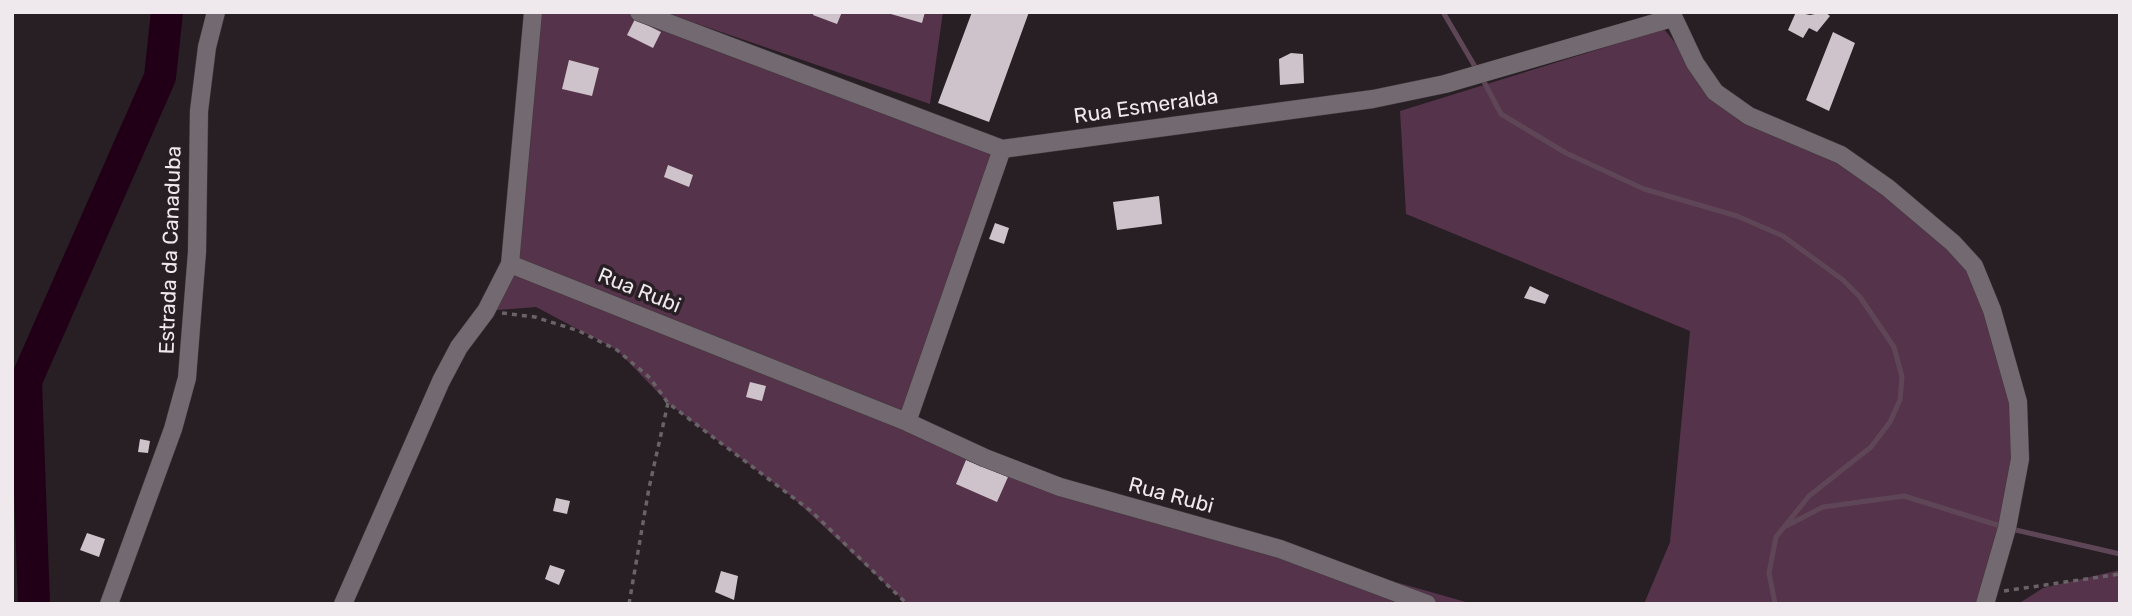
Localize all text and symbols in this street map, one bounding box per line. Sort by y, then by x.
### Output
street label: Rua Esmeralda [1072,84,1220,130]
street label: Estrada da Canaduba [155,145,187,355]
street label: Rua Rubi [594,263,684,319]
street label: Rua Rubi [1126,473,1216,519]

